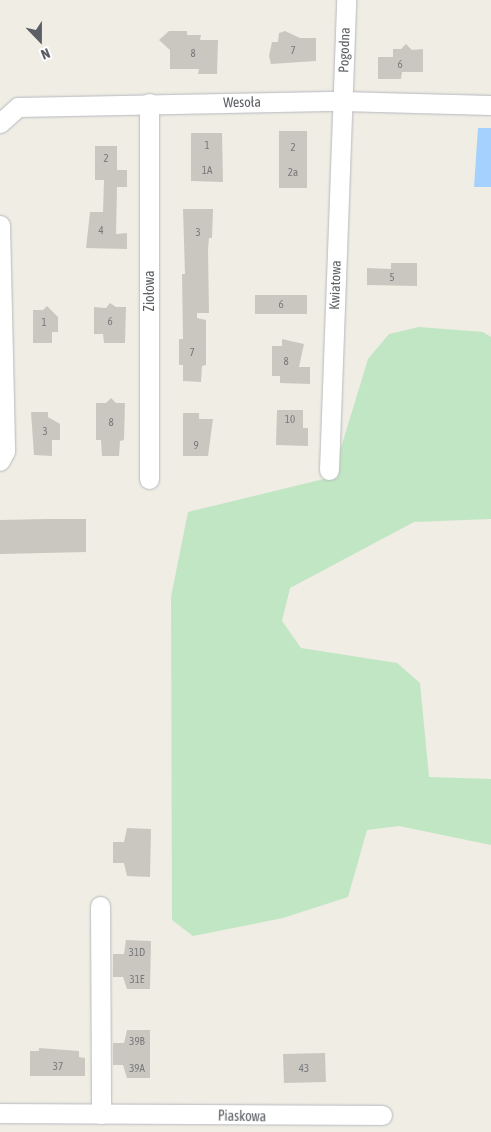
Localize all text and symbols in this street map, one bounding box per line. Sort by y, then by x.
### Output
north arrow [15,15,65,65]
street label: Pogodna [335,27,353,73]
house number: 7 [290,43,296,57]
text: N [39,45,52,63]
house number: 8 [190,46,196,60]
house number: 6 [397,57,403,71]
street label: Wesoła [223,93,261,111]
house number: 1 [204,138,210,152]
house number: 2 [290,140,296,154]
house number: 2 [103,151,109,165]
house number: 1A [202,163,212,177]
house number: 2a [288,165,298,179]
house number: 4 [98,223,104,237]
house number: 3 [195,225,201,239]
street label: Kwiatowa [326,260,344,310]
house number: 5 [389,270,395,284]
street label: Ziołowa [141,271,157,311]
house number: 6 [278,297,284,311]
house number: 6 [107,314,113,328]
house number: 1 [41,315,47,329]
house number: 7 [189,345,195,359]
house number: 8 [283,354,289,368]
house number: 10 [285,412,295,426]
house number: 8 [108,415,114,429]
house number: 3 [42,424,48,438]
house number: 9 [193,438,199,452]
house number: 31D [129,945,145,959]
house number: 31E [129,972,145,986]
house number: 39B [129,1034,145,1048]
house number: 37 [53,1059,63,1073]
house number: 39A [129,1061,145,1075]
house number: 43 [299,1061,309,1075]
street label: Piaskowa [218,1107,266,1125]

